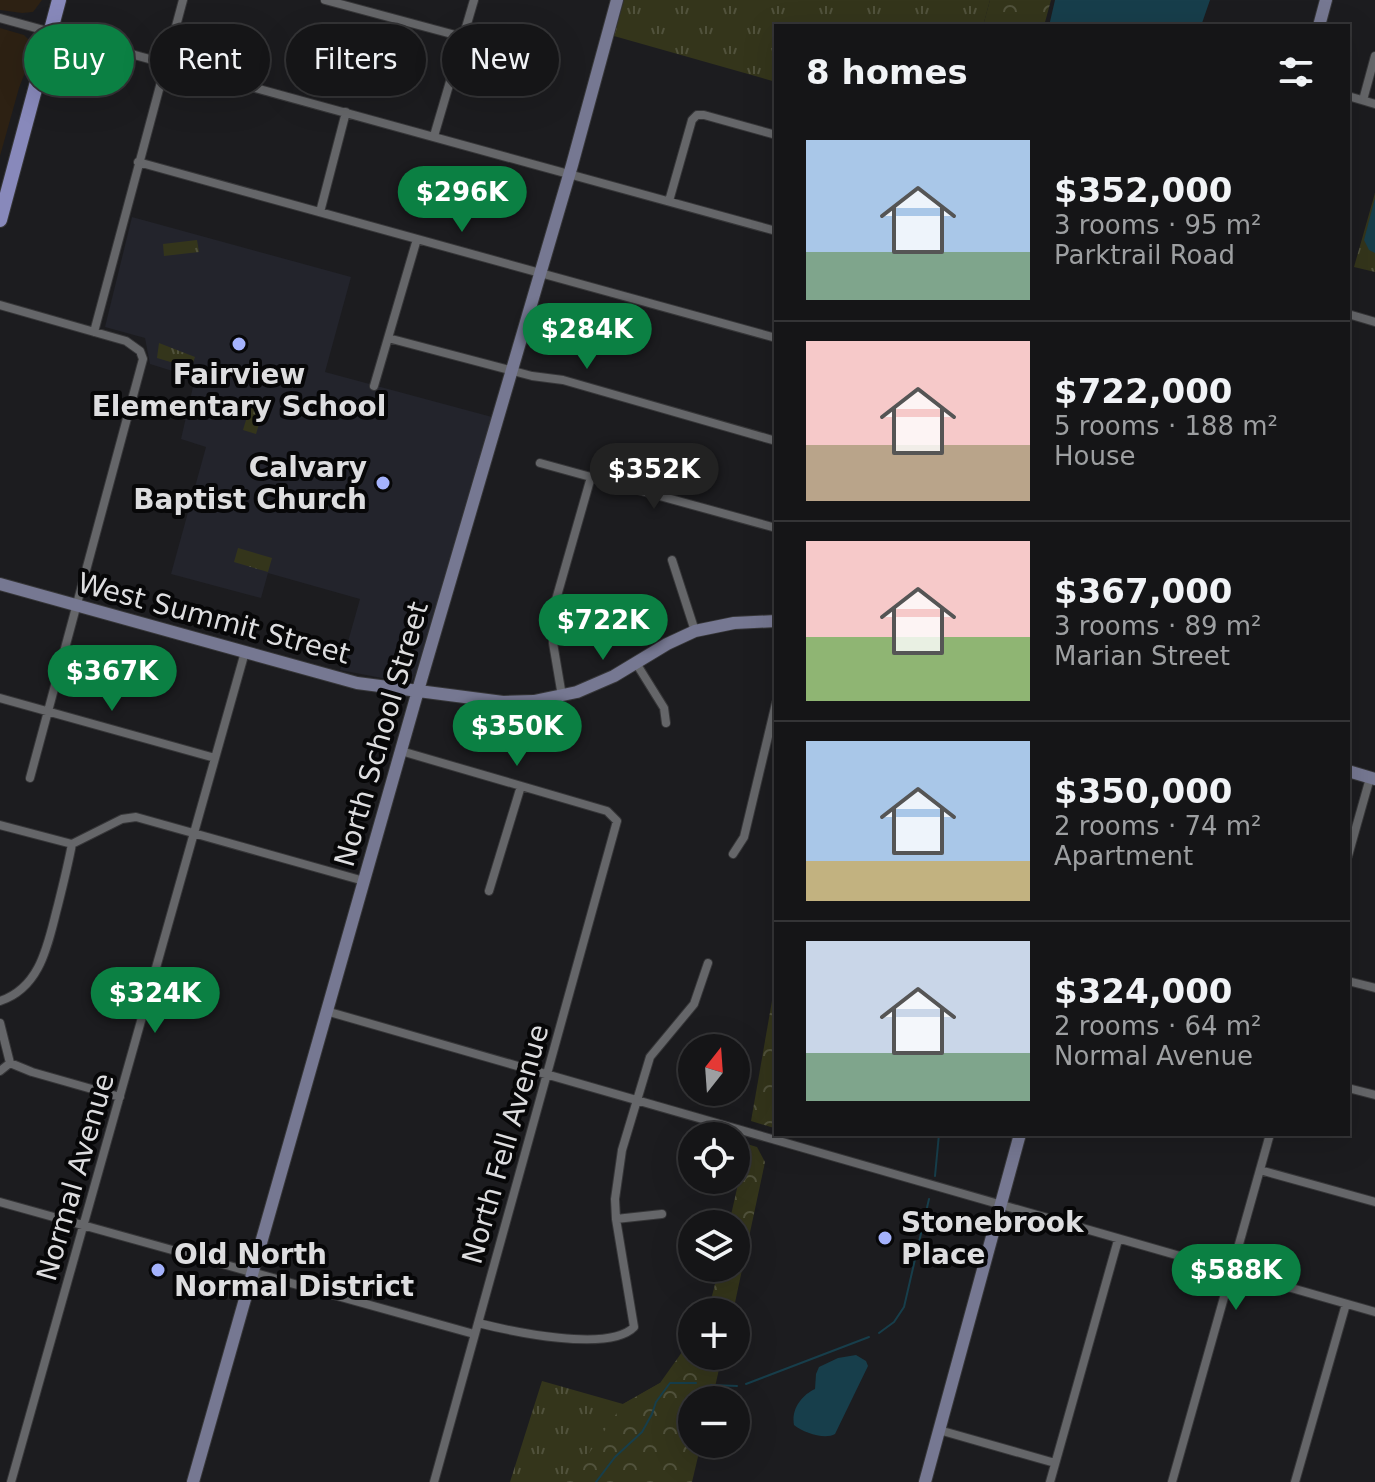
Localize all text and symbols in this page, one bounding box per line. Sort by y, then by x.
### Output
chip: Buy [24,24,134,96]
chip: Rent [150,24,270,96]
chip: Filters [286,24,426,96]
chip: New [442,24,559,96]
icon: filters [1274,50,1318,94]
text: 8 homes [806,52,968,92]
pin: $296K [406,166,518,234]
text: $352,000 [1054,170,1233,210]
icon: home [870,172,966,268]
text: $296K [416,177,508,207]
text: 3 rooms · 95 m² [1054,210,1262,240]
text: Parktrail Road [1054,240,1235,270]
pin: $284K [531,303,643,371]
text: $284K [541,314,633,344]
marker: Fairview Elementary School [230,335,248,353]
place label: Fairview Elementary School [92,358,386,423]
text: $722,000 [1054,371,1233,411]
icon: home [870,373,966,469]
text: 5 rooms · 188 m² [1054,411,1278,441]
text: House [1054,441,1135,471]
pin: $352K [598,443,710,511]
place label: Calvary Baptist Church [133,451,367,516]
text: $352K [608,454,700,484]
marker: Calvary Baptist Church [374,474,392,492]
street label: West Summit Street [74,566,354,671]
text: $367,000 [1054,571,1233,611]
icon: home [870,573,966,669]
pin: $722K [547,594,659,662]
street label: North School Street [328,598,435,870]
text: $722K [557,605,649,635]
text: 3 rooms · 89 m² [1054,611,1262,641]
text: Marian Street [1054,641,1230,671]
pin: $367K [56,645,168,713]
text: $367K [66,656,158,686]
pin: $350K [461,700,573,768]
text: $350K [471,711,563,741]
text: $350,000 [1054,771,1233,811]
icon: home [870,773,966,869]
text: 2 rooms · 74 m² [1054,811,1262,841]
text: Apartment [1054,841,1193,871]
pin: $324K [99,967,211,1035]
text: $324,000 [1054,971,1233,1011]
icon: home [870,973,966,1069]
text: $324K [109,978,201,1008]
text: 2 rooms · 64 m² [1054,1011,1262,1041]
street label: North Fell Avenue [456,1021,555,1268]
north arrow [678,1034,750,1106]
map controls [678,1034,750,1458]
text: Normal Avenue [1054,1041,1253,1071]
street label: Normal Avenue [30,1070,121,1285]
button: locate [678,1122,750,1194]
place label: Stonebrook Place [901,1206,1085,1271]
button: layers [678,1210,750,1282]
marker: Stonebrook Place [876,1229,894,1247]
place label: Old North Normal District [174,1238,414,1303]
pin: $588K [1180,1244,1292,1312]
text: $588K [1190,1255,1282,1285]
marker: Old North Normal District [149,1261,167,1279]
button: + [678,1298,750,1370]
button: − [678,1386,750,1458]

